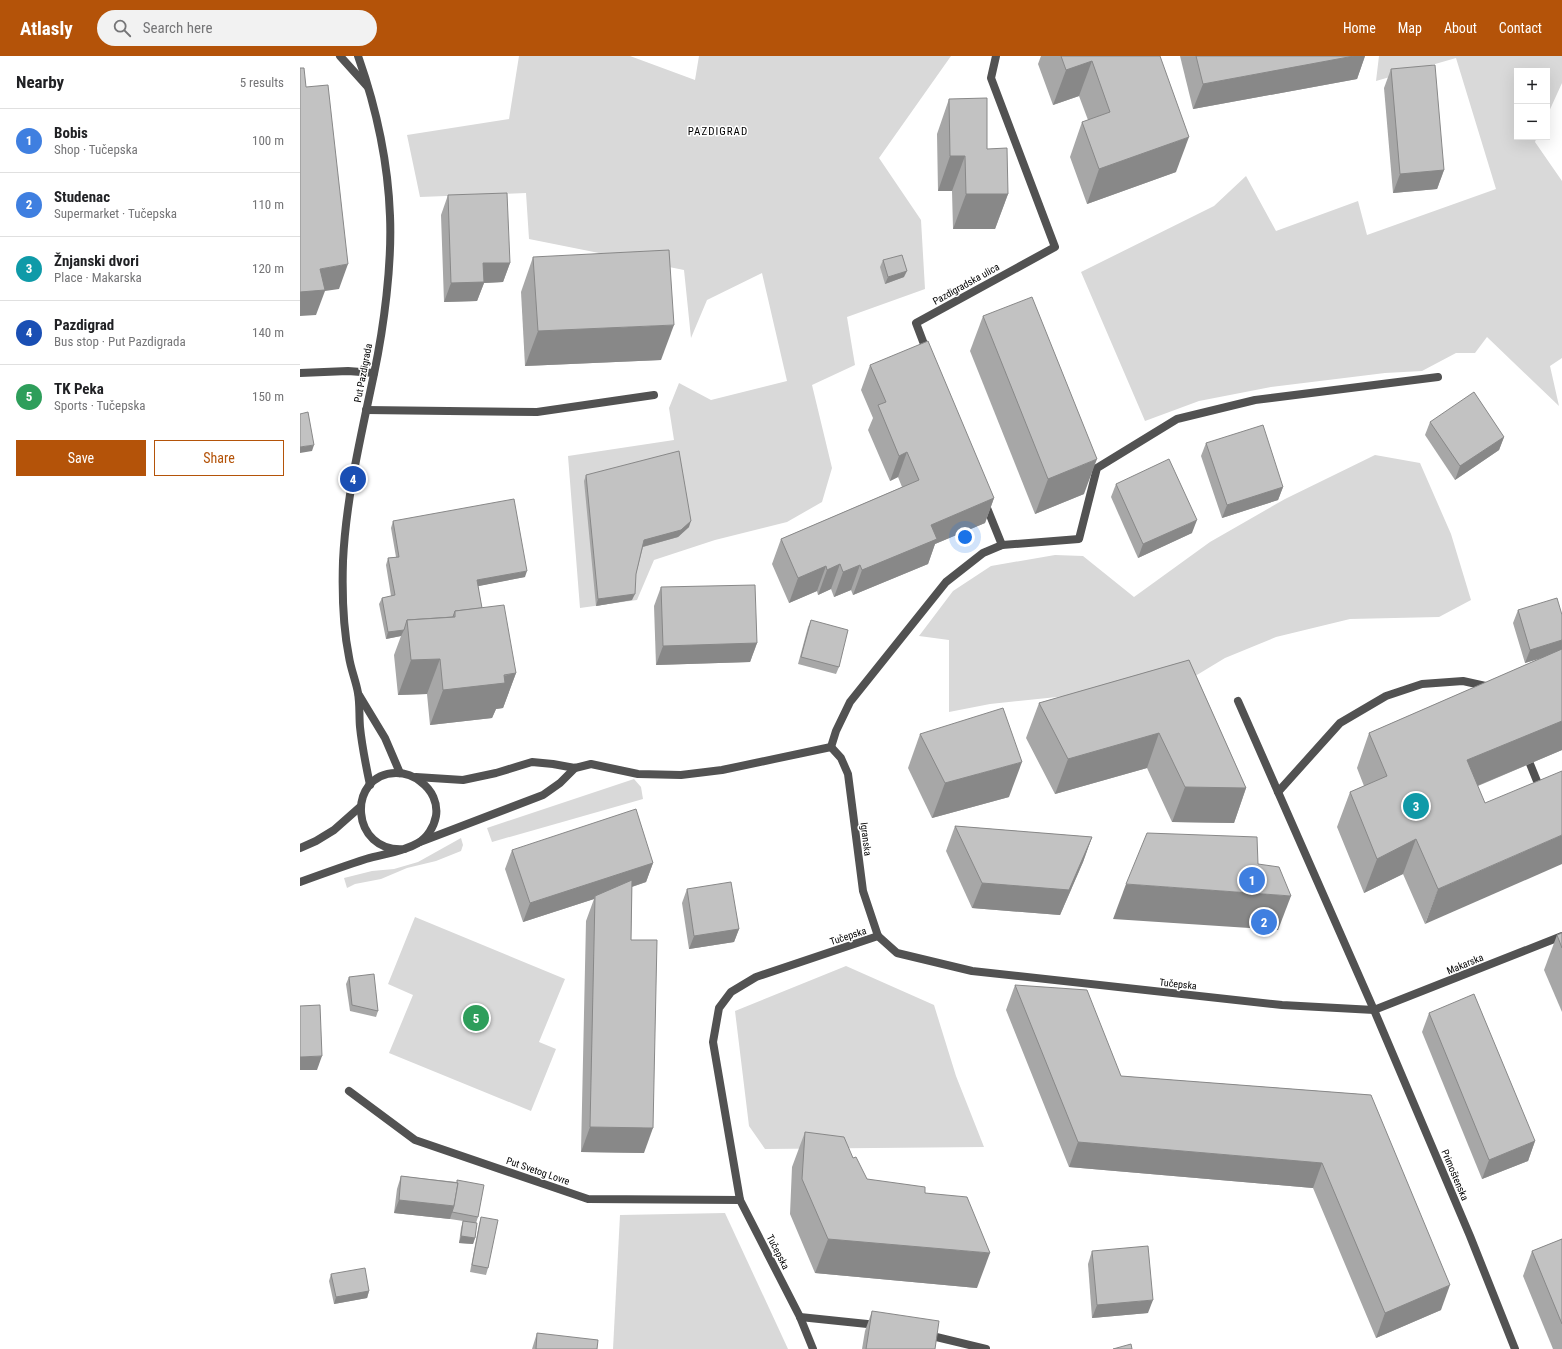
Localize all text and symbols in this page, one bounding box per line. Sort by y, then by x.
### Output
search box [97,10,377,46]
text: Atlasly [20,17,73,40]
icon: search [111,17,133,39]
text: Search here [143,19,212,37]
text: Home [1343,20,1376,36]
text: Map [1398,20,1422,36]
text: About [1444,20,1477,36]
text: Contact [1499,20,1542,36]
map controls [1514,68,1550,140]
button: + [1514,68,1550,104]
text: Nearby [16,72,64,92]
text: 5 results [240,75,284,90]
button: − [1514,104,1550,140]
text: Bobis [54,124,88,142]
district label: PAZDIGRAD [688,125,748,138]
text: 1 [26,133,32,148]
text: 100 m [252,133,284,148]
text: Shop · Tučepska [54,142,138,157]
text: Studenac [54,188,110,206]
text: 2 [26,197,32,212]
text: 110 m [252,197,284,212]
text: Supermarket · Tučepska [54,206,177,221]
text: Žnjanski dvori [54,252,139,270]
text: 3 [26,261,32,276]
text: 120 m [252,261,284,276]
street label: Pazdigradska ulica [931,261,1001,307]
text: Place · Makarska [54,270,142,285]
text: Pazdigrad [54,316,114,334]
text: 4 [26,325,32,340]
text: 140 m [252,325,284,340]
text: Bus stop · Put Pazdigrada [54,334,186,349]
street label: Put Pazdigrada [352,342,374,403]
text: TK Peka [54,380,104,398]
text: 5 [26,389,32,404]
text: 150 m [252,389,284,404]
text: Sports · Tučepska [54,398,146,413]
button: Save [16,440,146,476]
button: Share [154,440,284,476]
pin: 4 [340,464,366,494]
your location [955,527,975,547]
pin: 3 [1403,791,1429,821]
street label: Igranska [858,822,874,857]
pin: 1 [1239,865,1265,895]
pin: 2 [1251,907,1277,937]
street label: Tučepska [828,925,868,947]
street label: Makarska [1445,952,1485,976]
street label: Tučepska [1159,977,1198,991]
pin: 5 [463,1003,489,1033]
street label: Primoštenska [1439,1148,1471,1202]
street label: Put Svetog Lovre [505,1155,571,1187]
street label: Tučepska [765,1233,792,1271]

